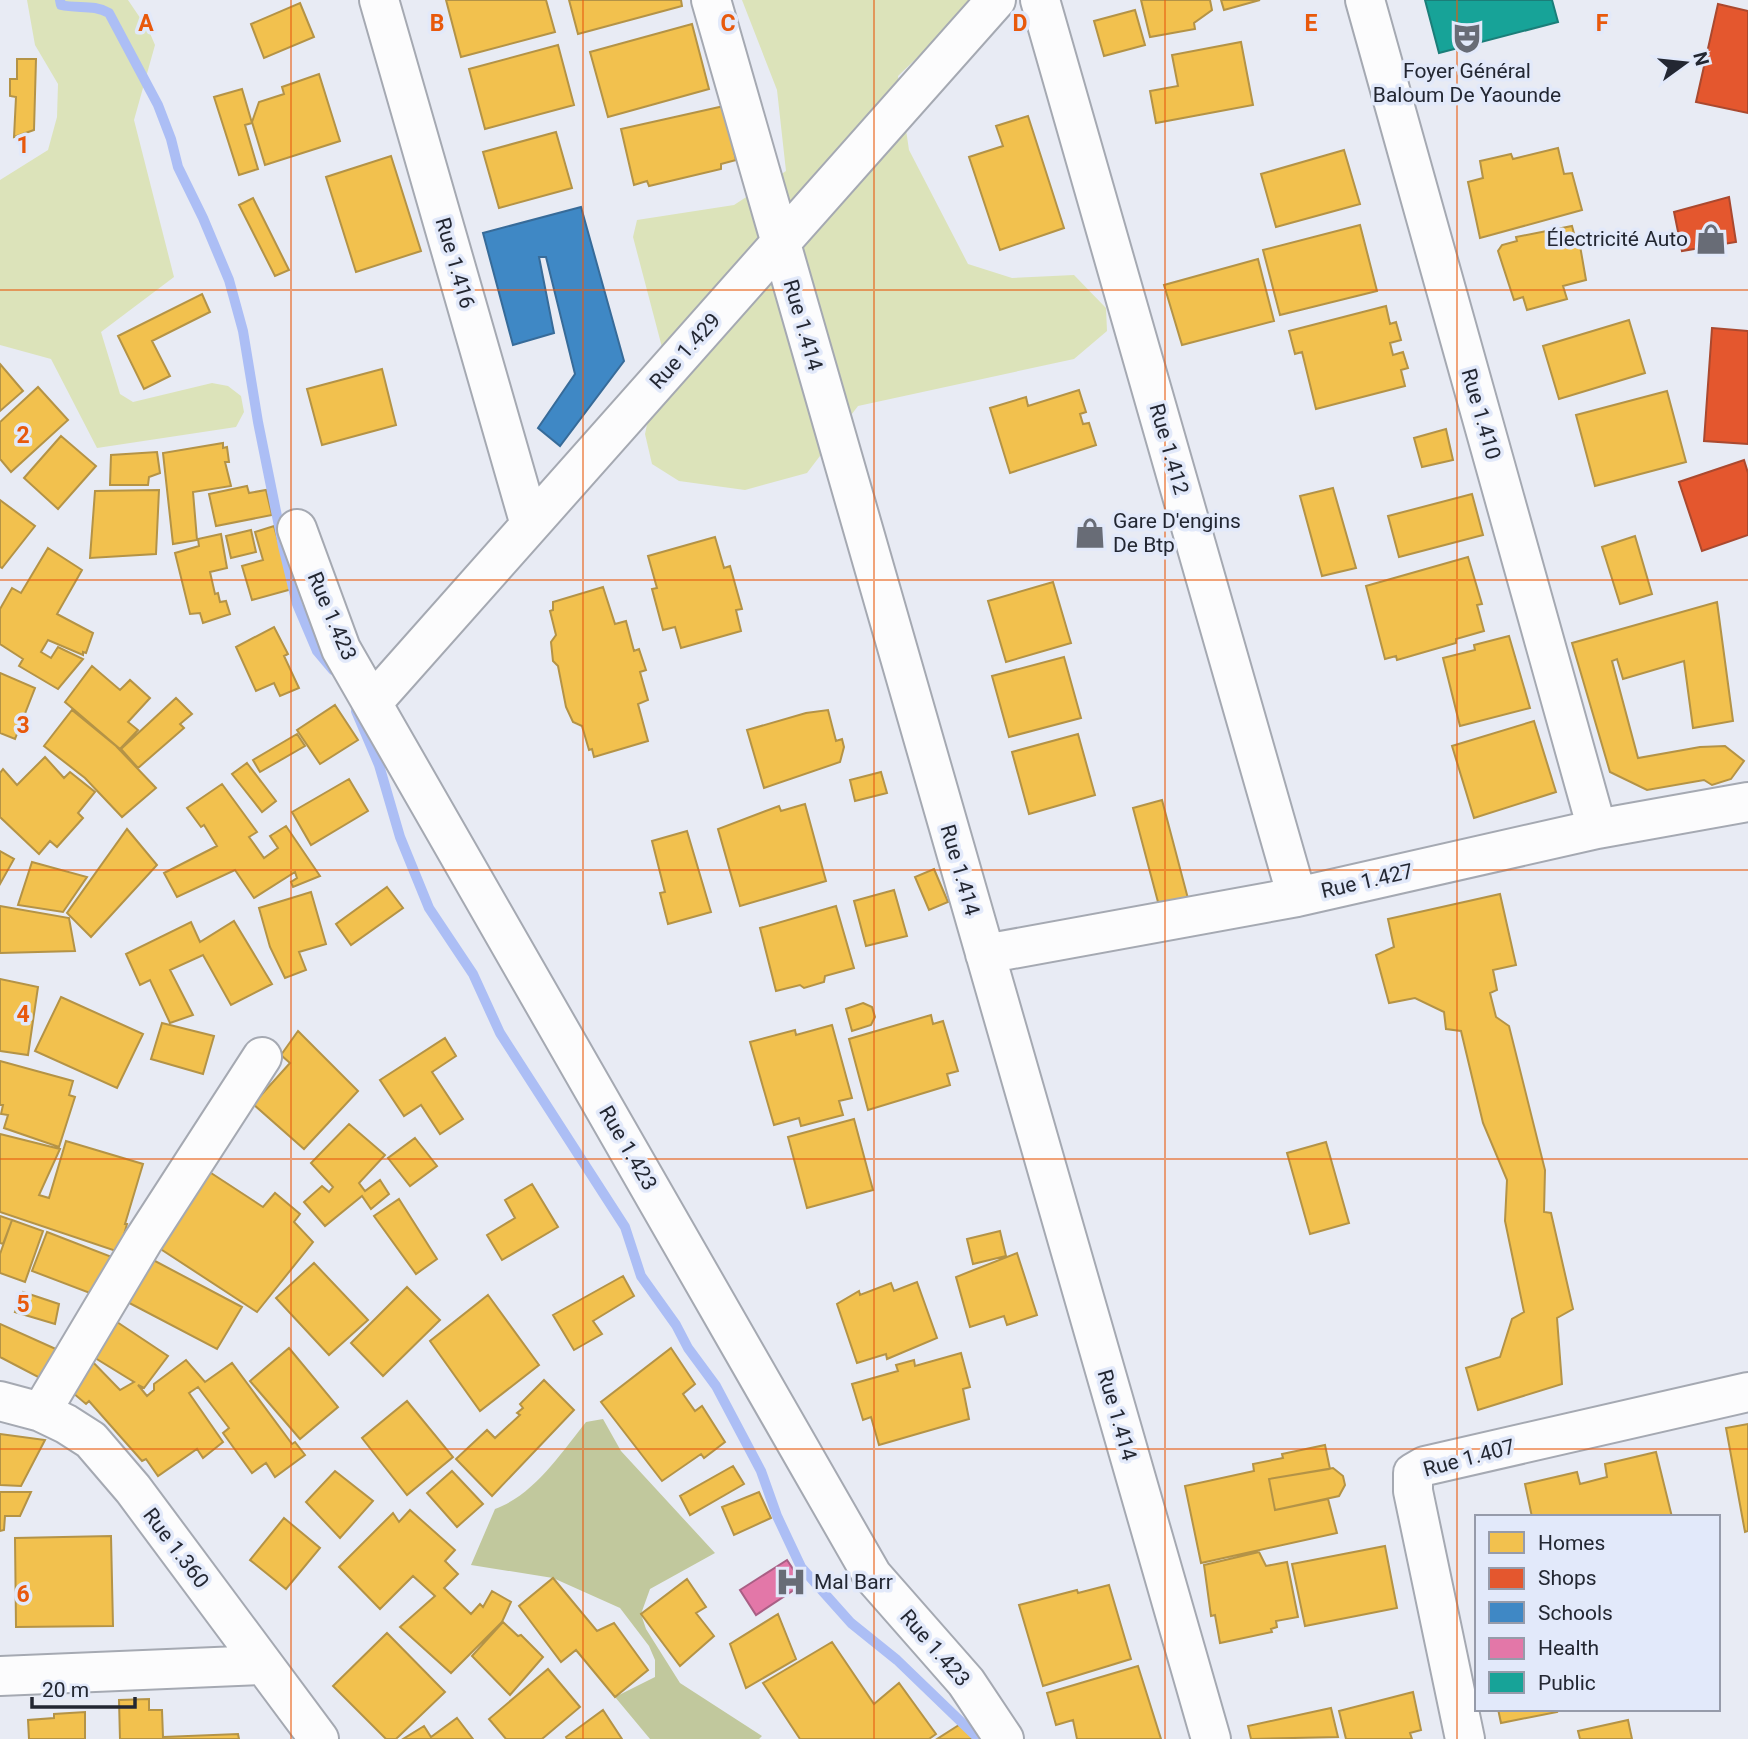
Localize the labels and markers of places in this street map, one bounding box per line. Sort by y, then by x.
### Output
theatre icon: Foyer Général Baloum De Yaounde [1450,21,1484,55]
place label: Foyer Général Baloum De Yaounde [1373,59,1561,107]
shop icon: Électricité Auto [1694,222,1728,256]
place label: Électricité Auto [1547,227,1688,251]
place label: Gare D'engins De Btp [1113,509,1241,557]
shop icon: Gare D'engins De Btp [1073,516,1107,550]
hospital icon: Mal Barr [774,1565,808,1599]
place label: Mal Barr [814,1570,893,1594]

